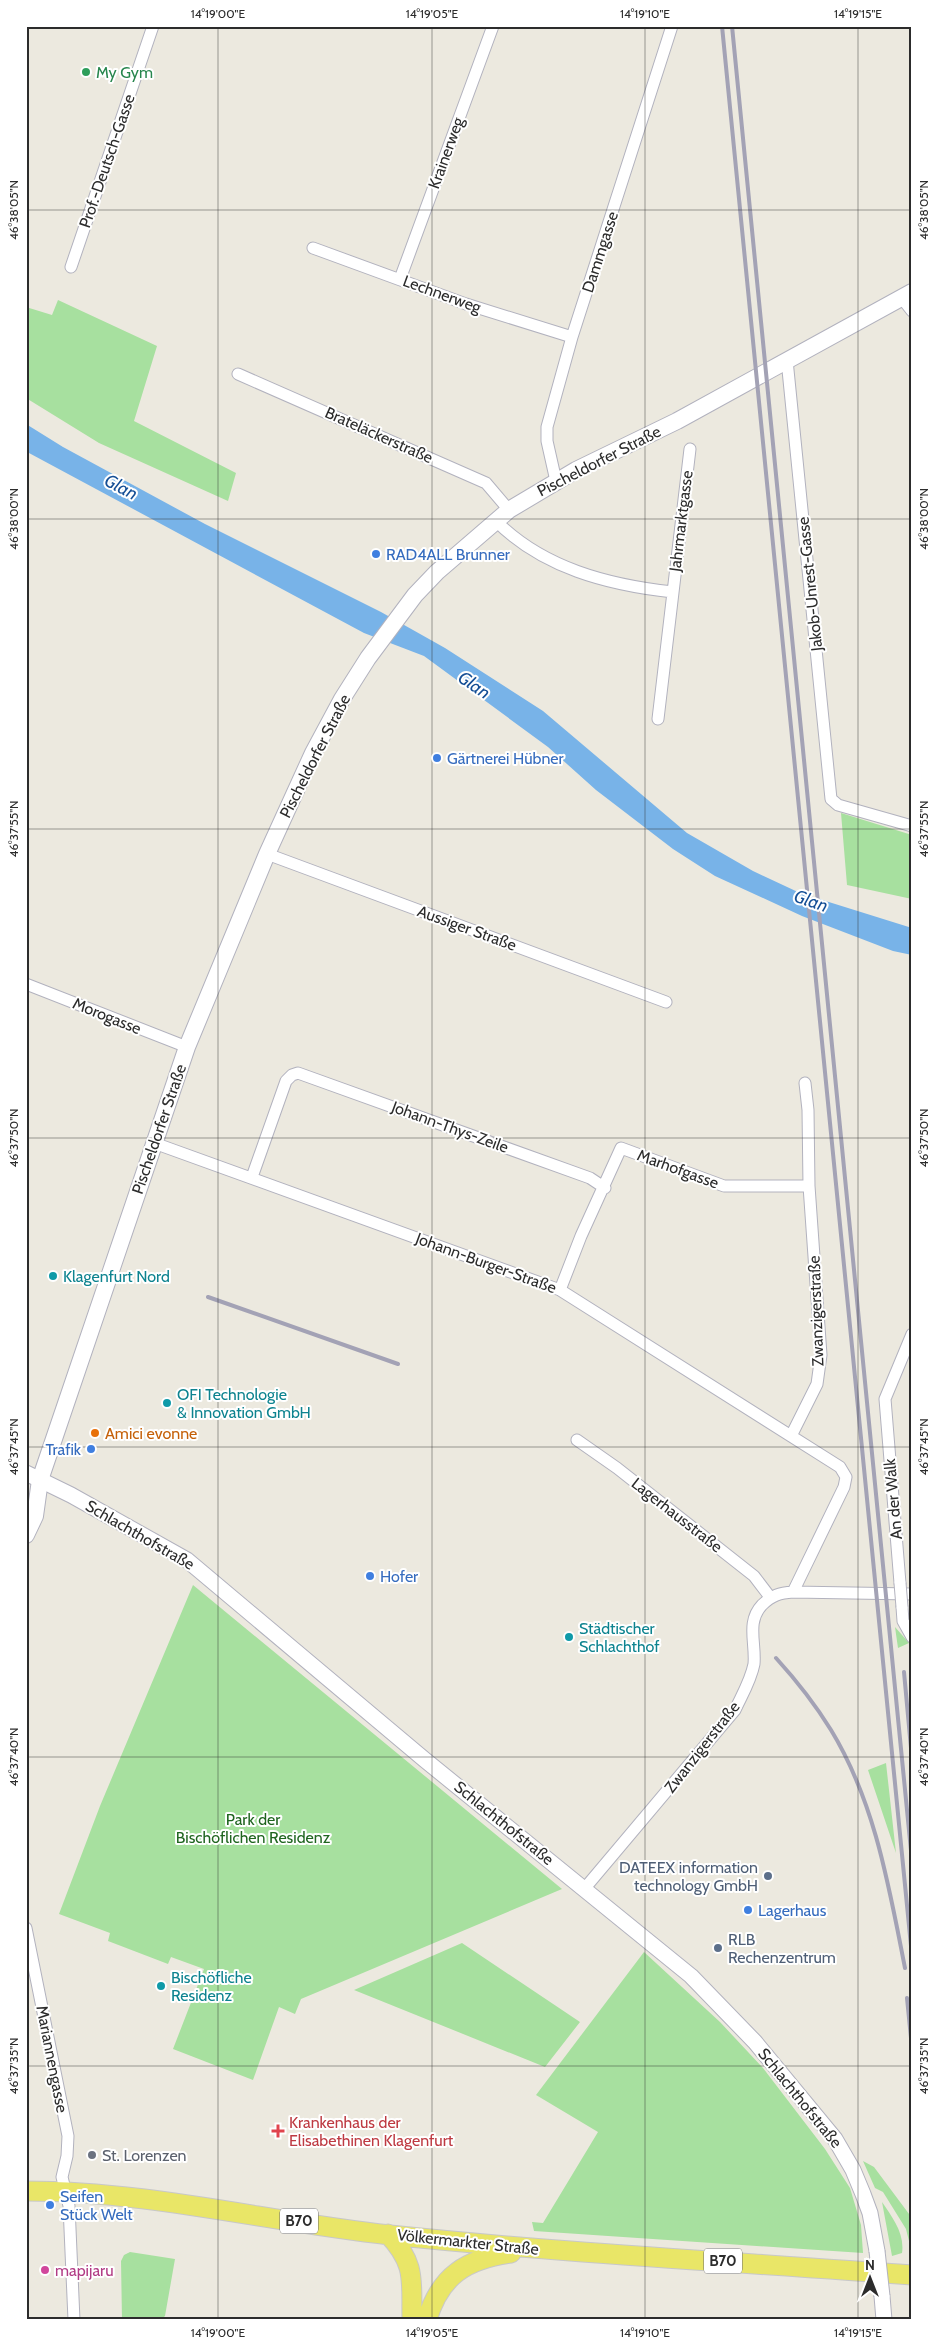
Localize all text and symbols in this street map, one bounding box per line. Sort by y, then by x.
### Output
text: 14°19'00"E [191,6,245,21]
text: 14°19'05"E [406,6,459,21]
text: 14°19'10"E [620,6,670,21]
text: 14°19'15"E [834,6,882,21]
place label: My Gym [96,63,153,82]
marker: My Gym [80,66,92,78]
street label: Prof.-Deutsch-Gasse [75,92,139,230]
street label: Krainerweg [424,114,468,191]
text: 46°38'05"N [6,180,21,240]
text: 46°38'05"N [916,180,931,240]
street label: Dammgasse [578,209,622,295]
street label: Lechnerweg [400,271,485,317]
street label: Brateläckerstraße [322,403,436,467]
street label: Pischeldorfer Straße [534,422,664,500]
water label: Glan [101,469,141,505]
street label: Jahrmarktgasse [665,469,697,574]
text: 46°38'00"N [6,488,21,550]
text: 46°38'00"N [916,488,931,550]
street label: Jakob-Unrest-Gasse [794,516,827,653]
place label: RAD4ALL Brunner [386,545,511,564]
marker: RAD4ALL Brunner [370,548,382,560]
water label: Glan [454,666,494,704]
street label: Pischeldorfer Straße [276,691,354,821]
place label: Gärtnerei Hübner [447,749,565,768]
marker: Gärtnerei Hübner [431,752,443,764]
text: 46°37'55"N [6,800,21,858]
text: 46°37'55"N [916,800,931,858]
water label: Glan [791,885,831,917]
street label: Aussiger Straße [415,901,519,955]
street label: Morogasse [70,994,144,1038]
street label: Pischeldorfer Straße [128,1062,190,1196]
street label: Johann-Thys-Zeile [388,1097,511,1157]
text: 46°37'50"N [6,1109,21,1167]
text: 46°37'50"N [916,1109,931,1167]
street label: Marhofgasse [635,1145,721,1193]
street label: Johann-Burger-Straße [412,1228,559,1297]
street label: Zwanzigerstraße [805,1255,827,1367]
place label: Klagenfurt Nord [63,1267,170,1286]
marker: Klagenfurt Nord [47,1270,59,1282]
place label: OFI Technologie & Innovation GmbH [177,1385,311,1422]
marker: OFI Technologie & Innovation GmbH [161,1397,173,1409]
text: 46°37'45"N [6,1418,21,1476]
text: 46°37'45"N [916,1418,931,1476]
place label: Amici evonne [105,1424,197,1443]
marker: Amici evonne [89,1427,101,1439]
place label: Trafik [45,1440,82,1459]
marker: Trafik [85,1443,97,1455]
street label: An der Walk [880,1457,906,1540]
street label: Lagerhausstraße [628,1474,726,1556]
street label: Schlachthofstraße [82,1496,198,1574]
place label: Hofer [380,1567,419,1586]
marker: Hofer [364,1570,376,1582]
place label: Städtischer Schlachthof [579,1619,660,1656]
marker: Städtischer Schlachthof [563,1631,575,1643]
street label: Zwanzigerstraße [660,1697,744,1797]
text: 46°37'40"N [6,1727,21,1787]
text: 46°37'40"N [916,1727,931,1787]
street label: Schlachthofstraße [450,1777,558,1869]
park label: Park der Bischöflichen Residenz [176,1810,331,1847]
place label: DATEEX information technology GmbH [619,1858,758,1895]
marker: DATEEX information technology GmbH [762,1870,774,1882]
place label: Lagerhaus [758,1901,827,1920]
marker: Lagerhaus [742,1904,754,1916]
place label: RLB Rechenzentrum [728,1930,836,1967]
marker: RLB Rechenzentrum [712,1942,724,1954]
place label: Bischöfliche Residenz [171,1968,252,2005]
marker: Bischöfliche Residenz [155,1980,167,1992]
street label: Mariannengasse [32,2004,72,2114]
text: 46°37'35"N [6,2037,21,2095]
text: 46°37'35"N [916,2037,931,2095]
street label: Schlachthofstraße [754,2044,846,2152]
place label: Krankenhaus der Elisabethinen Klagenfurt [289,2113,454,2150]
marker: Krankenhaus der Elisabethinen Klagenfurt [271,2124,285,2138]
place label: St. Lorenzen [102,2146,187,2165]
marker: St. Lorenzen [86,2149,98,2161]
place label: Seifen Stück Welt [60,2187,133,2224]
marker: Seifen Stück Welt [44,2199,56,2211]
road number: B70 [280,2208,318,2234]
street label: Völkermarkter Straße [396,2225,540,2259]
road number: B70 [704,2248,742,2274]
north arrow [846,2254,896,2304]
text: N [865,2256,875,2274]
place label: mapijaru [55,2261,114,2280]
marker: mapijaru [39,2264,51,2276]
text: 14°19'00"E [191,2325,245,2340]
text: 14°19'05"E [406,2325,459,2340]
text: 14°19'10"E [620,2325,670,2340]
text: 14°19'15"E [834,2325,882,2340]

